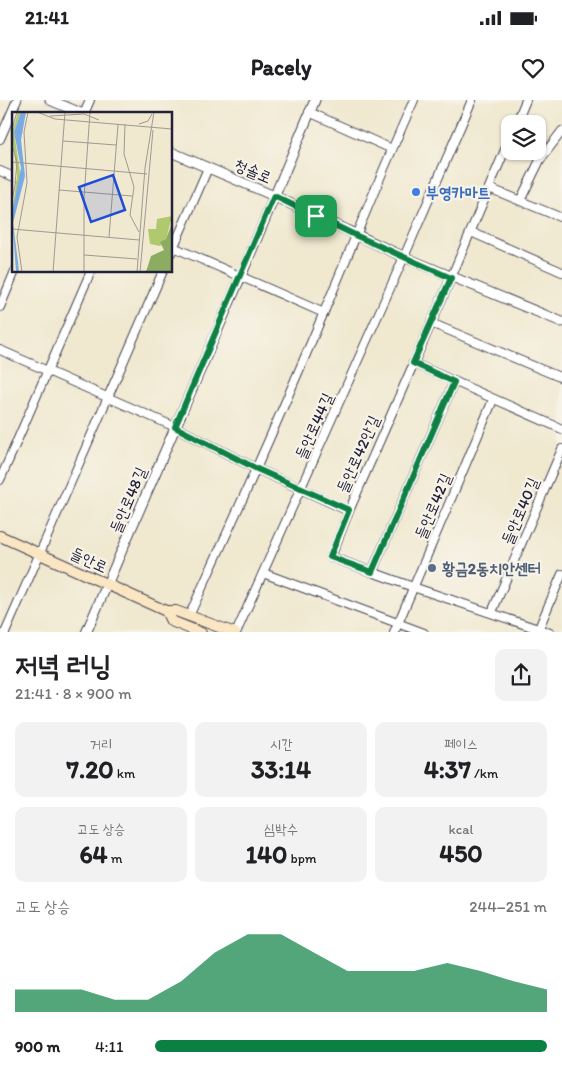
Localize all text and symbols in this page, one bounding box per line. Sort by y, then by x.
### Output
text: 21:41 [25,6,69,29]
icon: back [15,54,43,82]
text: Pacely [251,54,311,81]
icon: heart [519,54,547,82]
inset map [12,112,172,272]
map controls [501,115,546,160]
button: layers [501,115,546,160]
street label: 청솔로 [232,155,274,187]
place label: 부영카마트 [426,183,491,202]
marker: 부영카마트 [410,186,422,198]
pin [295,195,337,237]
icon: arrive [302,202,330,230]
street label: 들안로44길 [291,390,337,462]
street label: 들안로42안길 [333,412,383,496]
street label: 들안로48길 [106,464,150,536]
street label: 들안로42길 [411,470,455,542]
street label: 들안로40길 [497,475,543,547]
street label: 들안로 [67,543,111,577]
place label: 황금2동치안센터 [442,559,541,578]
marker: 황금2동치안센터 [426,562,438,574]
text: 저녁 러닝 [15,648,111,682]
button: share [495,649,547,701]
text: 21:41 · 8 × 900 m [15,684,132,703]
text: 거리 [90,736,112,753]
text: 시간 [270,736,292,753]
text: 페이스 [444,736,478,753]
text: 7.20 [67,754,114,784]
text: 33:14 [251,754,311,784]
text: 4:37 [424,754,471,784]
text: km [114,765,135,782]
text: /km [471,765,498,782]
text: 고도 상승 [77,821,125,838]
text: 심박수 [264,821,298,838]
text: kcal [449,821,473,838]
text: 450 [439,838,483,868]
text: 64 [79,839,108,869]
text: 140 [245,839,287,869]
text: m [108,850,123,867]
text: bpm [287,850,317,867]
text: 고도 상승 [15,897,70,916]
text: 244–251 m [469,897,547,916]
text: 900 m [15,1037,60,1056]
text: 4:11 [95,1037,123,1056]

